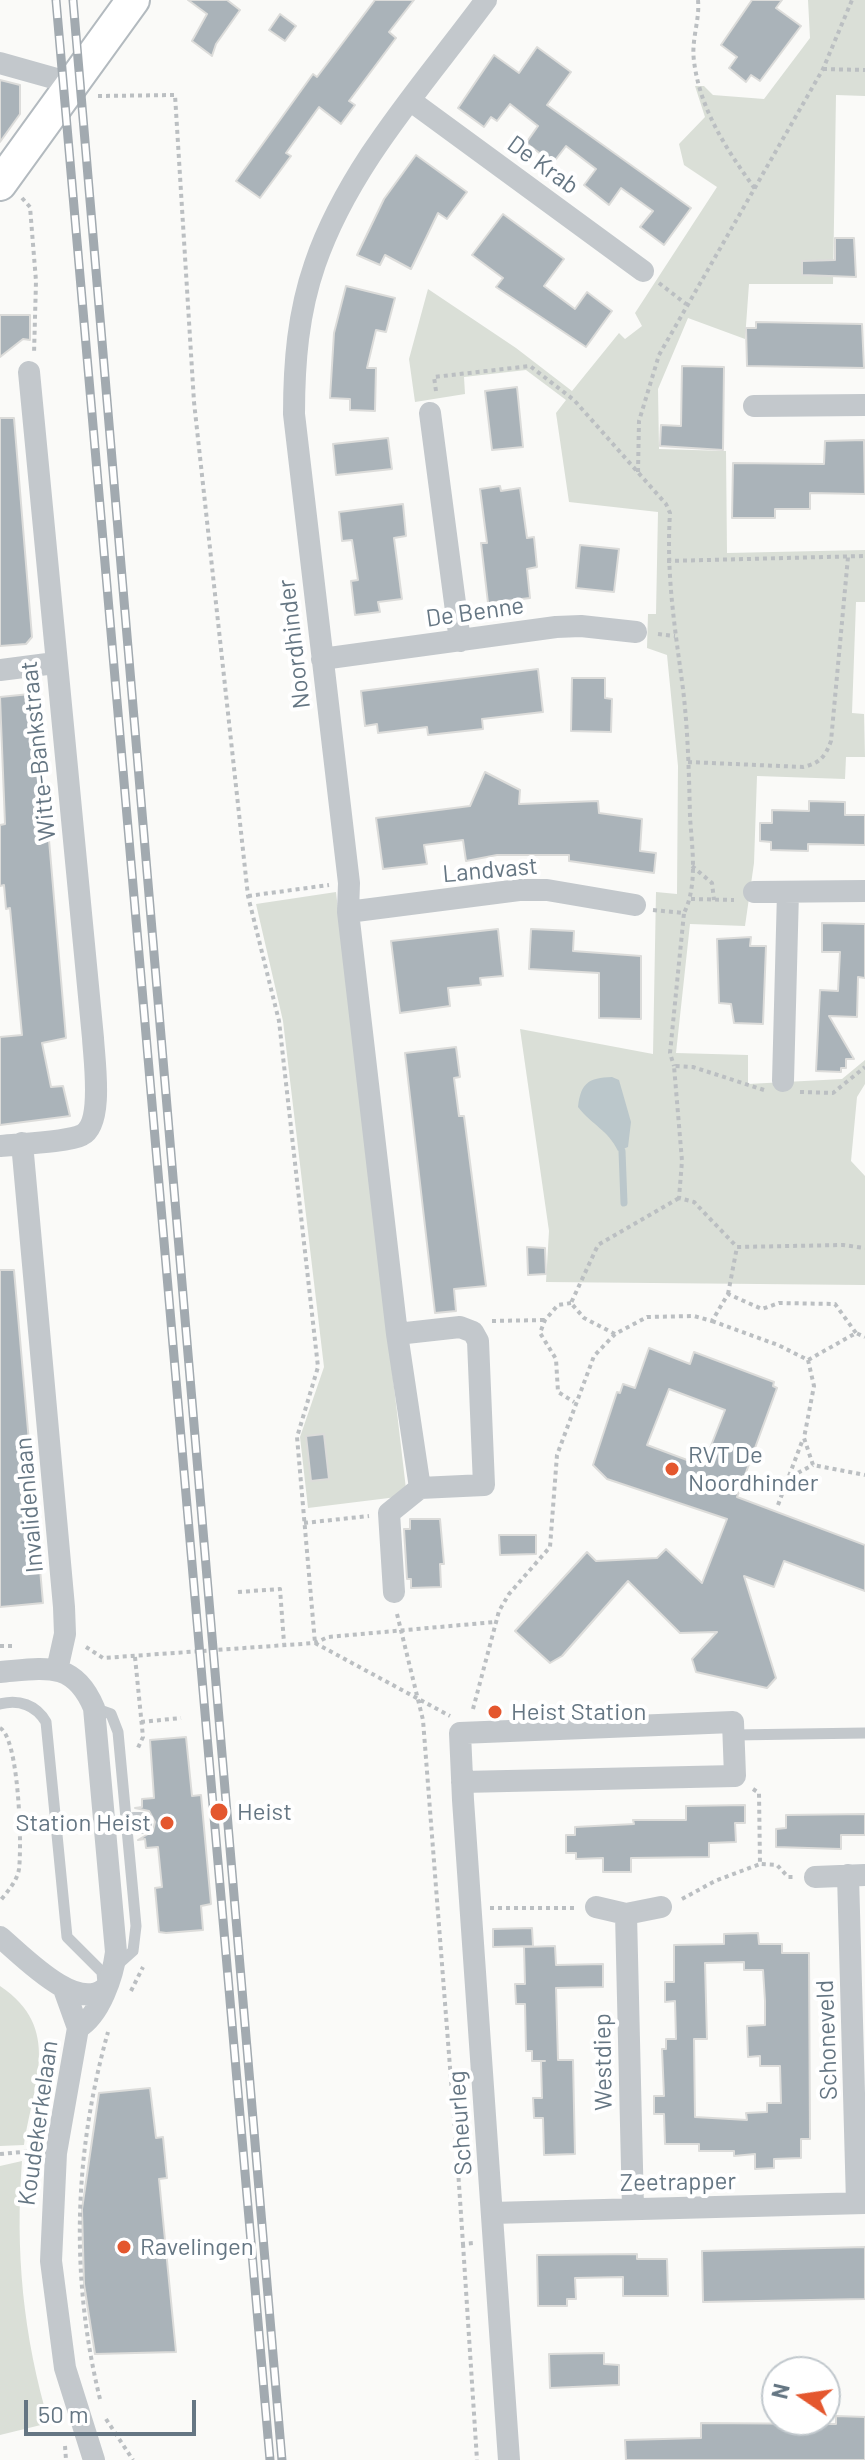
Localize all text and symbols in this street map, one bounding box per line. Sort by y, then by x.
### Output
street label: De Krab [502,130,584,200]
street label: Noordhinder [272,577,316,711]
street label: De Benne [424,591,526,633]
street label: Witte-Bankstraat [14,660,62,842]
street label: Landvast [441,851,539,889]
street label: Invalidenlaan [9,1436,49,1574]
place label: RVT De Noordhinder [688,1441,819,1497]
marker: RVT De Noordhinder [663,1460,681,1478]
place label: Heist Station [511,1698,646,1726]
marker: Heist Station [486,1703,504,1721]
place label: Heist [237,1798,292,1826]
marker: Heist [208,1801,230,1823]
place label: Station Heist [16,1809,151,1837]
marker: Station Heist [158,1814,176,1832]
street label: Schoneveld [811,1980,843,2100]
street label: Westdiep [588,2013,618,2111]
street label: Koudekerkelaan [12,2039,64,2207]
street label: Scheurleg [442,2070,478,2176]
street label: Zeetrapper [620,2167,736,2197]
place label: Ravelingen [140,2233,254,2261]
marker: Ravelingen [115,2238,133,2256]
north arrow [761,2356,841,2436]
text: N [765,2381,794,2401]
scale bar [28,2384,200,2434]
text: 50 m [38,2399,89,2428]

